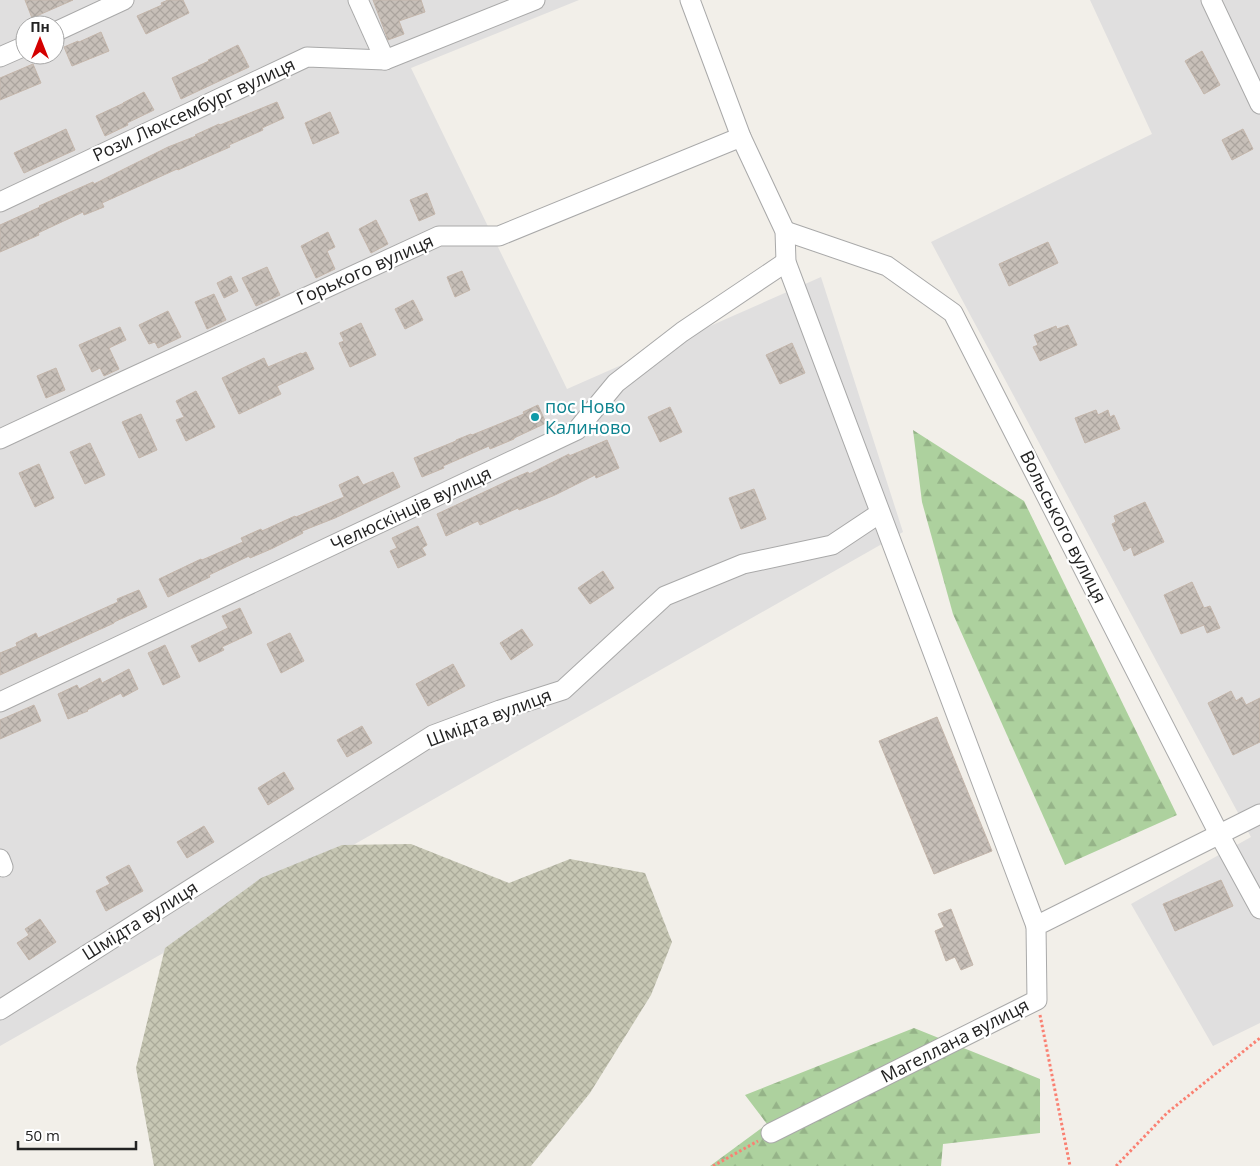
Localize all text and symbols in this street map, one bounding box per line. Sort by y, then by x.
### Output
north arrow [15,15,65,65]
text: Пн [30,17,50,36]
street label: Рози Люксембург вулиця [88,52,299,167]
street label: Горького вулиця [292,228,437,310]
place label: пос Ново Калиново [545,394,631,439]
marker: пос Ново Калиново [529,411,541,423]
street label: Вольського вулиця [1015,446,1113,607]
street label: Челюскінців вулиця [326,460,495,556]
street label: Шмідта вулиця [423,682,555,752]
street label: Шмідта вулиця [77,875,202,965]
street label: Магеллана вулиця [876,992,1033,1088]
scale bar [18,1118,135,1150]
text: 50 m [25,1125,60,1145]

